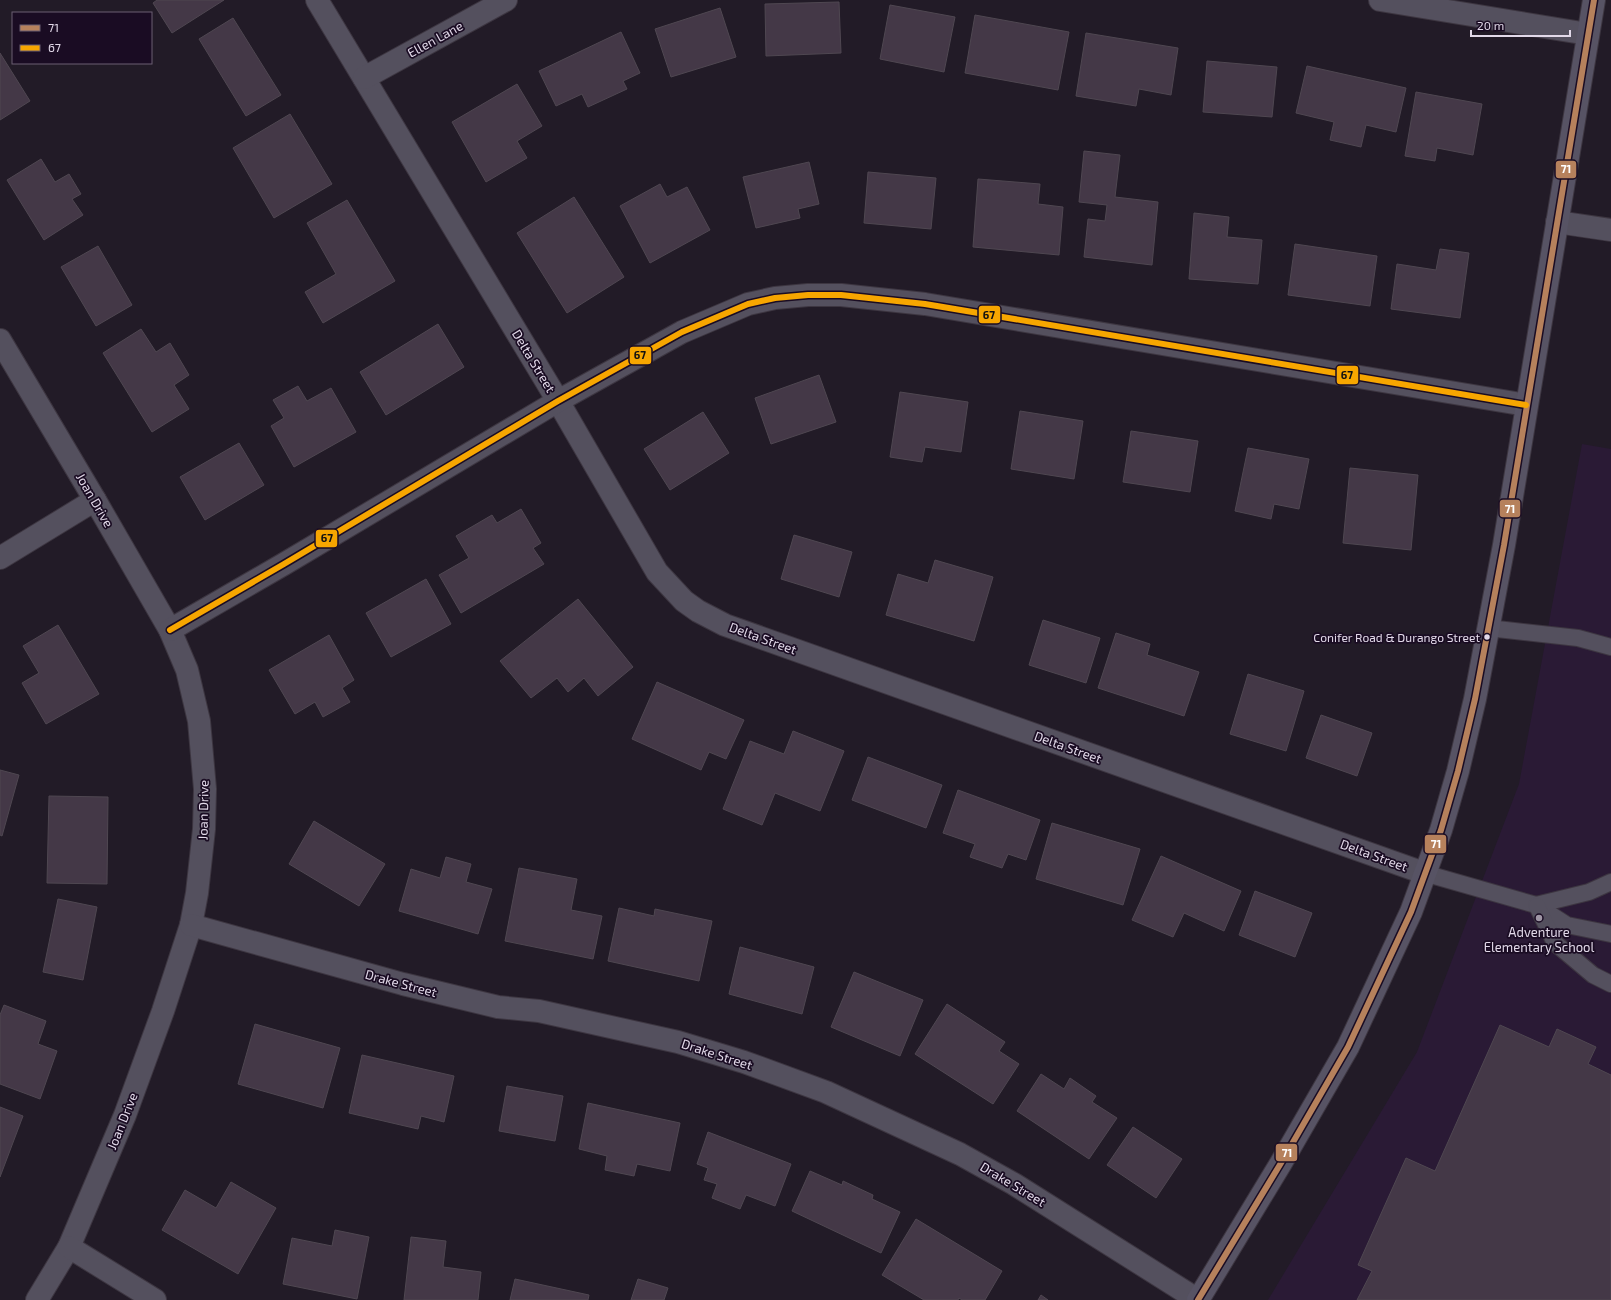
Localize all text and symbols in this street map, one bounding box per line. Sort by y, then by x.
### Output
legend [12,12,152,64]
scale bar [1471,12,1570,38]
street label: Ellen Lane [405,17,465,61]
text: 20 m [1477,18,1504,32]
text: 71 [48,20,59,34]
text: 67 [48,40,61,54]
line badge: 71 [1555,160,1577,179]
text: 71 [1561,162,1571,175]
line badge: 67 [978,305,1001,324]
text: 67 [983,308,995,321]
street label: Delta Street [509,327,559,395]
line badge: 67 [629,346,652,365]
text: 67 [634,348,646,361]
line badge: 67 [1336,365,1359,385]
text: 67 [1341,368,1353,381]
street label: Joan Drive [73,470,117,530]
line badge: 71 [1499,499,1521,518]
text: 71 [1505,502,1515,515]
line badge: 67 [315,529,338,548]
text: 67 [321,531,333,544]
street label: Delta Street [727,618,799,658]
place label: Conifer Road & Durango Street [1313,630,1480,644]
marker: Conifer Road & Durango Street [1482,632,1492,642]
street label: Delta Street [1032,727,1104,767]
street label: Joan Drive [194,780,212,840]
line badge: 71 [1424,834,1447,854]
street label: Delta Street [1338,835,1410,875]
text: 71 [1431,837,1441,850]
marker: Adventure Elementary School [1534,913,1544,923]
place label: Adventure Elementary School [1484,924,1594,955]
street label: Drake Street [363,966,439,1000]
street label: Drake Street [680,1035,754,1073]
street label: Joan Drive [103,1090,141,1152]
line badge: 71 [1275,1143,1298,1162]
text: 71 [1282,1146,1292,1159]
street label: Drake Street [977,1158,1049,1210]

